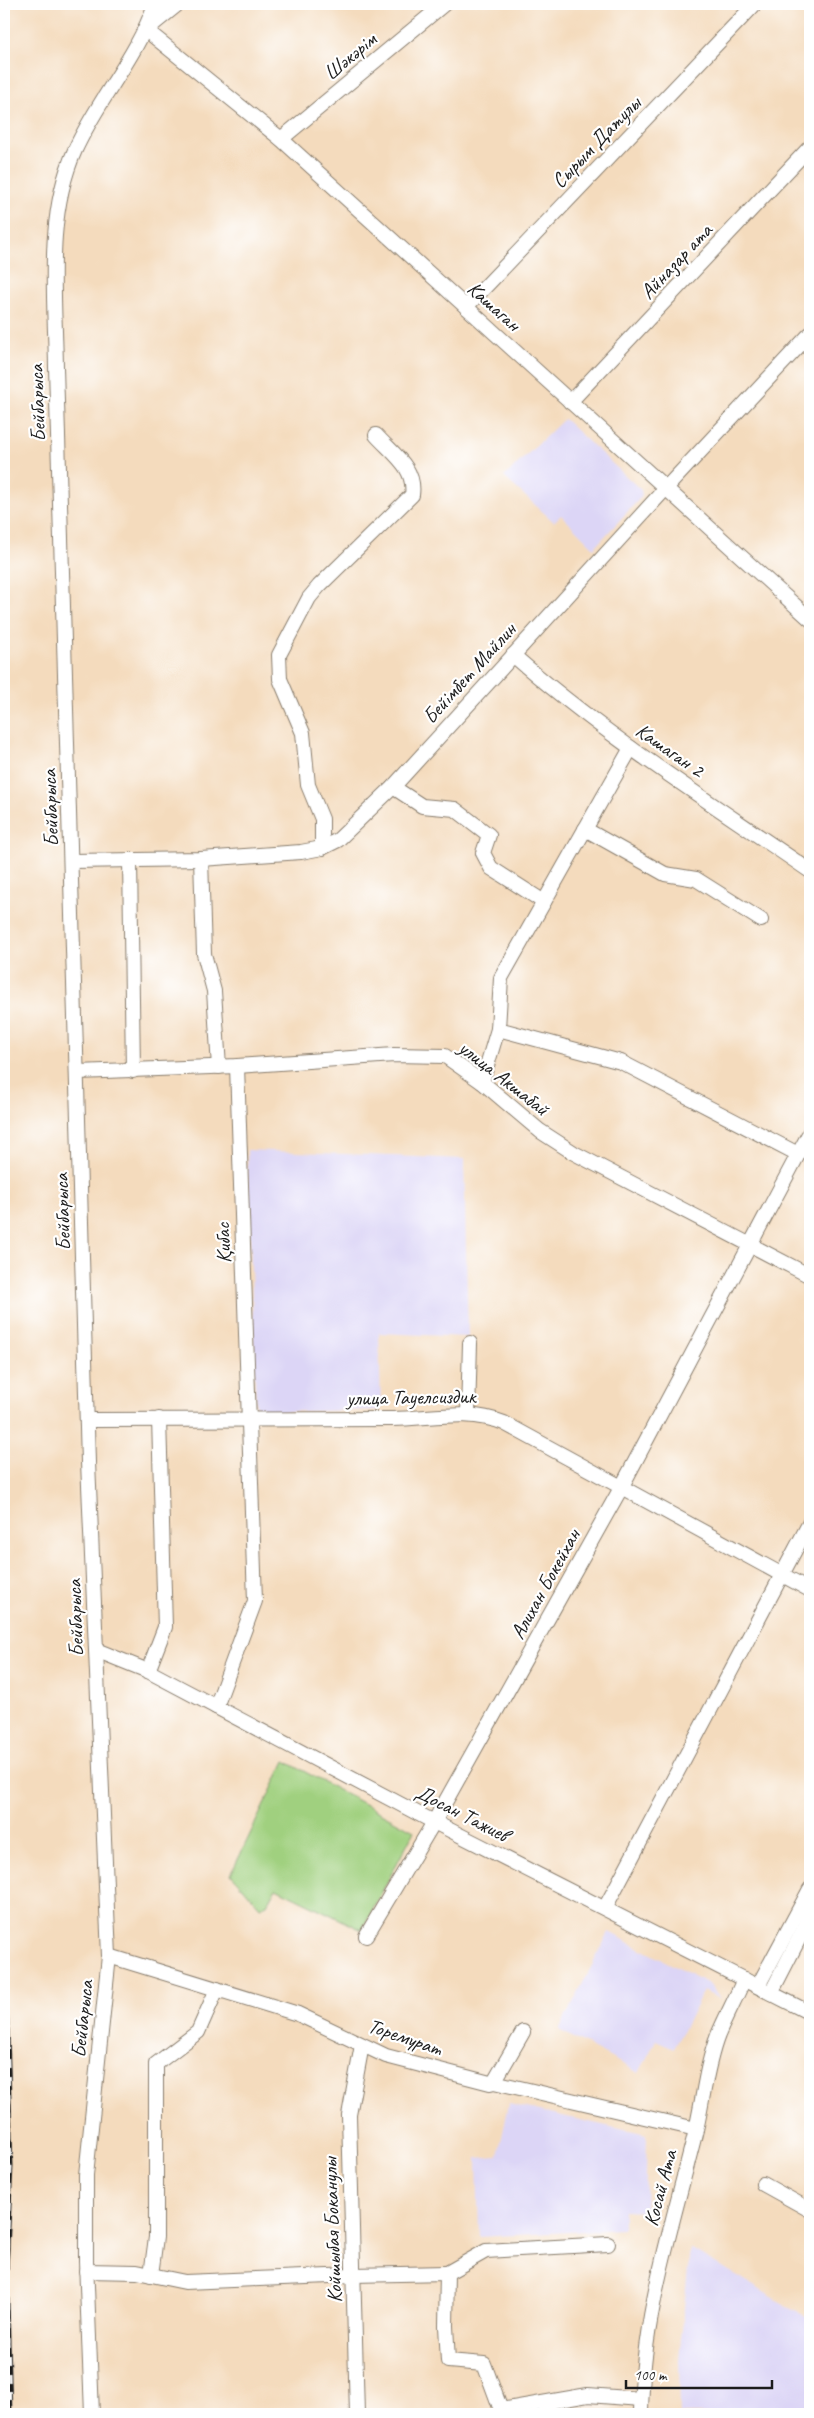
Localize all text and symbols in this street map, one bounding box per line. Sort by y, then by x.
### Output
street label: Шәкәрім [318,26,383,86]
street label: Сырым Датулы [546,89,648,193]
street label: Айназар ата [634,216,719,304]
street label: Кашаган [462,275,527,338]
street label: Бейбарыса [23,362,51,442]
street label: Бейімбет Майлин [417,616,522,729]
street label: Кашаган 2 [631,717,710,784]
street label: Бейбарыса [36,767,64,847]
street label: улица Акшабай [452,1033,555,1122]
street label: Бейбарыса [48,1171,76,1251]
street label: Қибас [209,1221,237,1264]
street label: улица Тауелсиздик [344,1383,478,1411]
street label: Алихан Бокейхан [504,1523,587,1643]
street label: Бейбарыса [61,1577,89,1657]
street label: Досан Тажиев [411,1779,517,1850]
street label: Бейбарыса [65,1977,99,2059]
street label: Торемурат [365,2012,446,2062]
street label: Косай Ата [637,2145,683,2229]
street label: Койшыбая Боканулы [316,2155,348,2303]
scale bar [626,2358,773,2390]
text: 100 m [634,2366,668,2385]

